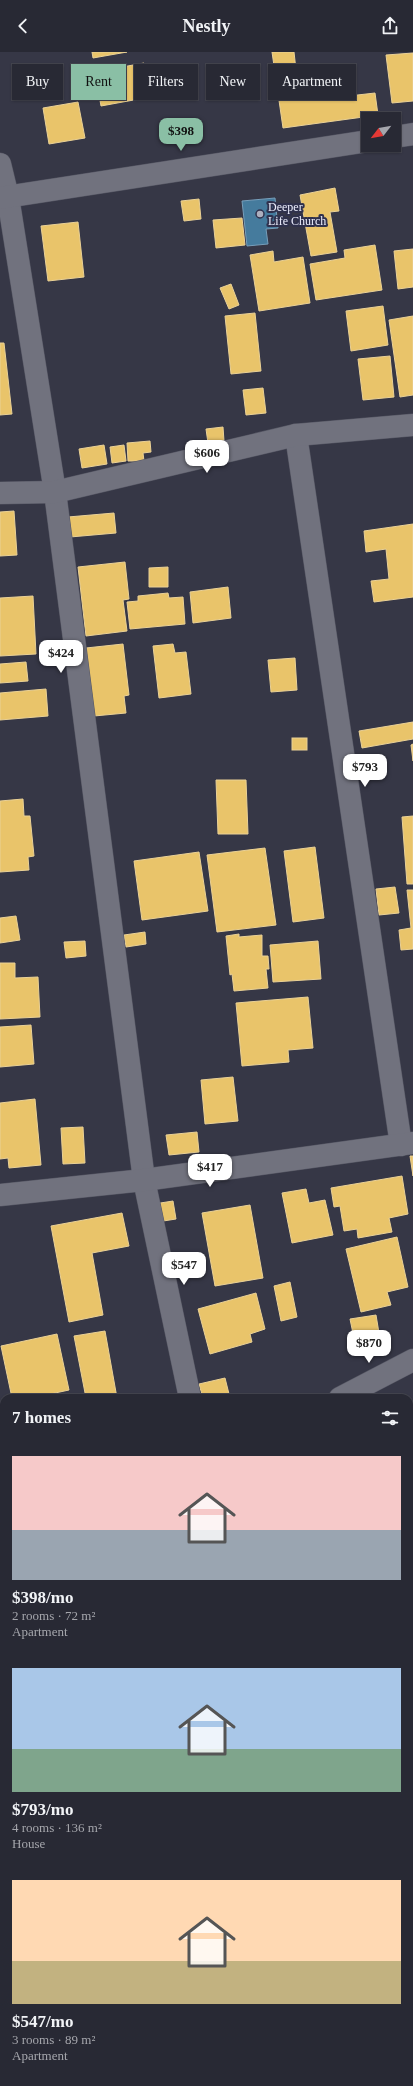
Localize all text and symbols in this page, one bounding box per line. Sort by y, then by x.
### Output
icon: back [12,15,34,37]
icon: share [379,15,401,37]
text: Nestly [183,16,231,36]
chip: Buy [12,64,63,100]
chip: Rent [71,64,126,100]
chip: Filters [134,64,198,100]
chip: New [206,64,260,100]
chip: Apartment [268,64,356,100]
north arrow [361,112,401,152]
map controls [361,112,401,152]
pin: $398 [157,118,205,152]
text: $398 [168,123,194,138]
place label: Deeper Life Church [268,200,326,228]
marker: Deeper Life Church [255,209,265,219]
pin: $606 [183,440,231,474]
text: $606 [194,445,220,460]
pin: $424 [37,640,85,674]
text: $424 [48,645,74,660]
pin: $793 [341,754,389,788]
text: $793 [352,759,378,774]
pin: $417 [186,1154,234,1188]
text: $417 [197,1159,223,1174]
pin: $547 [160,1252,208,1286]
text: $547 [171,1257,197,1272]
pin: $870 [345,1330,393,1364]
text: $870 [356,1335,382,1350]
icon: filters [379,1407,401,1429]
text: 7 homes [12,1408,71,1427]
icon: home [171,1482,243,1554]
text: $398/mo [12,1588,73,1607]
text: 2 rooms · 72 m² [12,1608,95,1623]
text: Apartment [12,1624,68,1639]
icon: home [171,1694,243,1766]
text: $793/mo [12,1800,73,1819]
text: 4 rooms · 136 m² [12,1820,102,1835]
text: House [12,1836,45,1851]
icon: home [171,1906,243,1978]
text: $547/mo [12,2012,73,2031]
text: 3 rooms · 89 m² [12,2032,95,2047]
text: Apartment [12,2048,68,2063]

